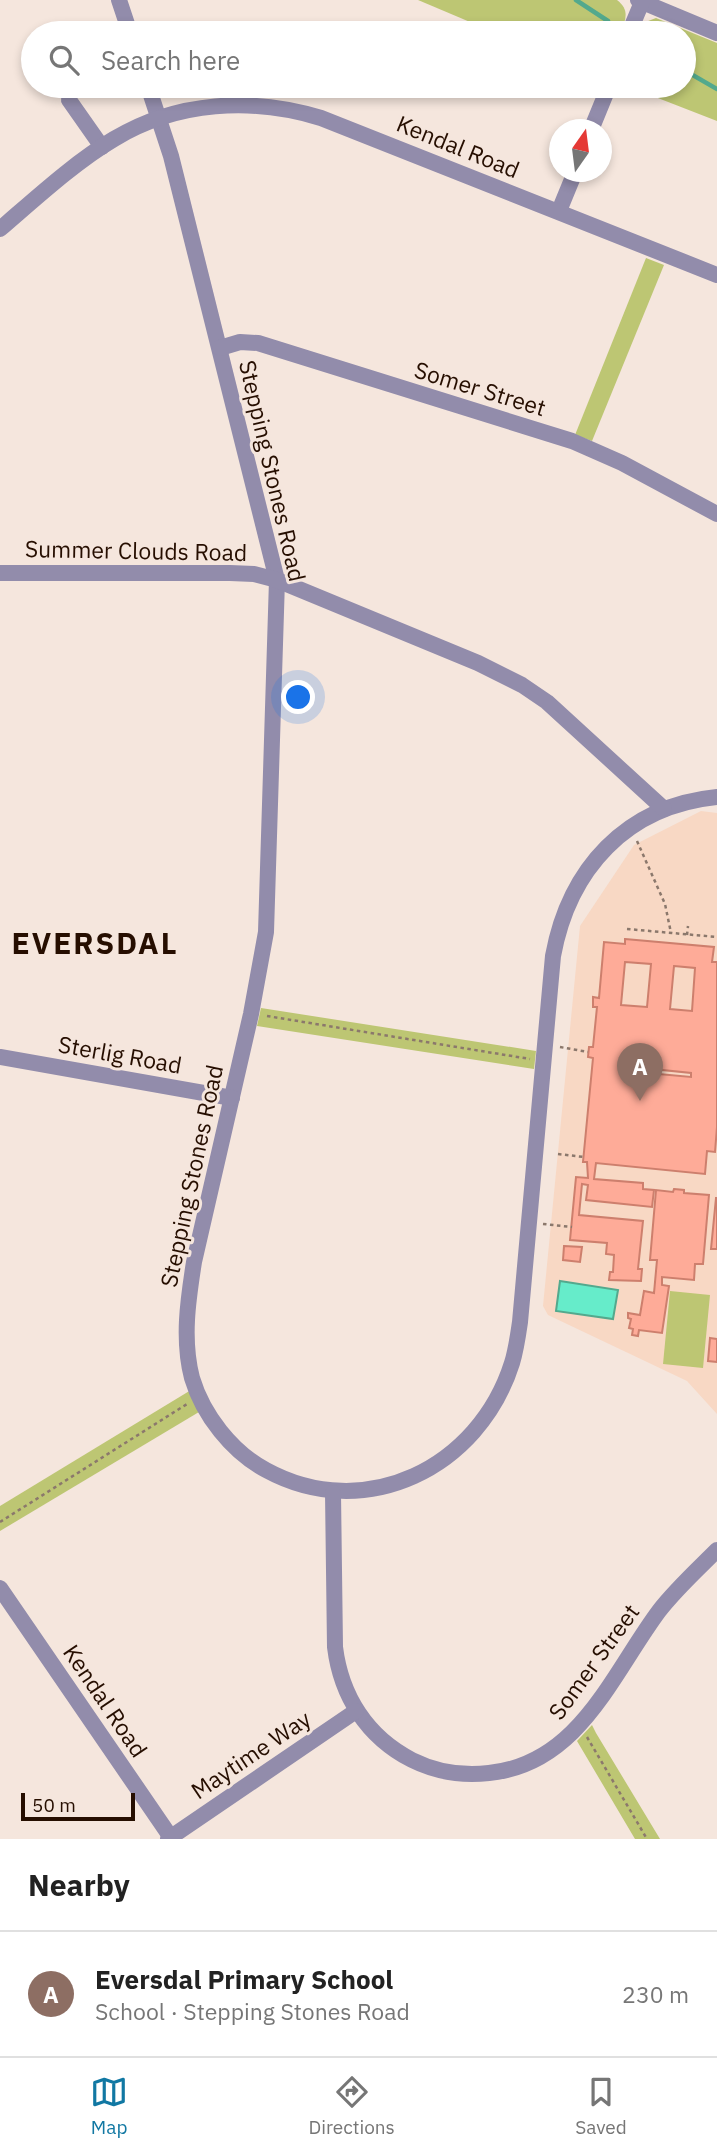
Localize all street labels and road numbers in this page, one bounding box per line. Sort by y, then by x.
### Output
street label: Kendal Road [393,108,524,184]
street label: Somer Street [411,354,550,422]
street label: Stepping Stones Road [233,357,313,584]
street label: Summer Clouds Road [25,533,247,567]
street label: Sterlig Road [56,1028,184,1080]
street label: Stepping Stones Road [153,1062,229,1290]
street label: Somer Street [541,1598,645,1725]
street label: Kendal Road [57,1638,155,1763]
street label: Maytime Way [185,1703,317,1805]

